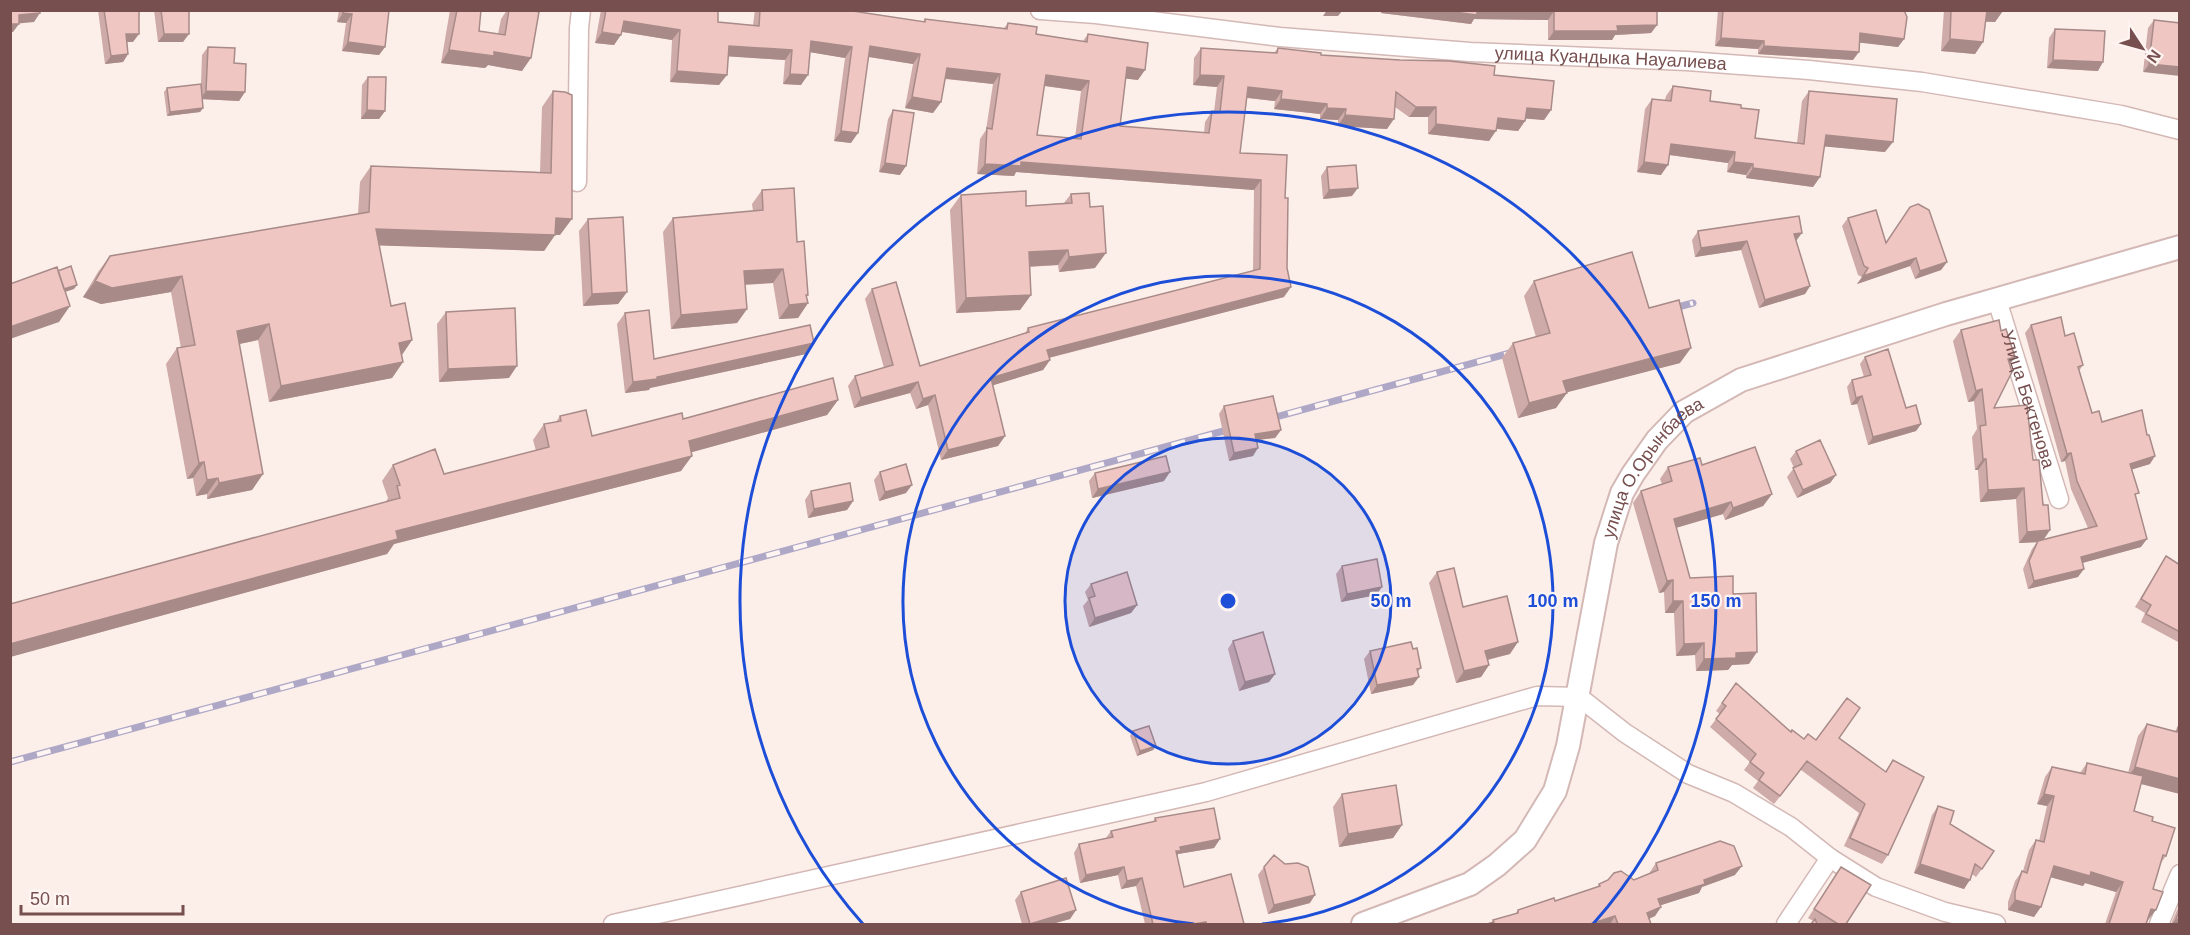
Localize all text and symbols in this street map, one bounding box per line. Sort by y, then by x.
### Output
north arrow [2112,18,2172,78]
street label: улица Куандыка Науалиева [1494,43,1728,74]
text: N [2143,47,2164,66]
street label: Улица Бектенова [1997,328,2059,472]
street label: улица О.Орынбаева [1598,393,1707,541]
centre of rings [1218,591,1238,611]
text: 50 m [1370,591,1412,611]
text: 100 m [1527,591,1579,611]
text: 150 m [1690,591,1742,611]
scale bar [21,878,183,916]
text: 50 m [30,889,70,909]

